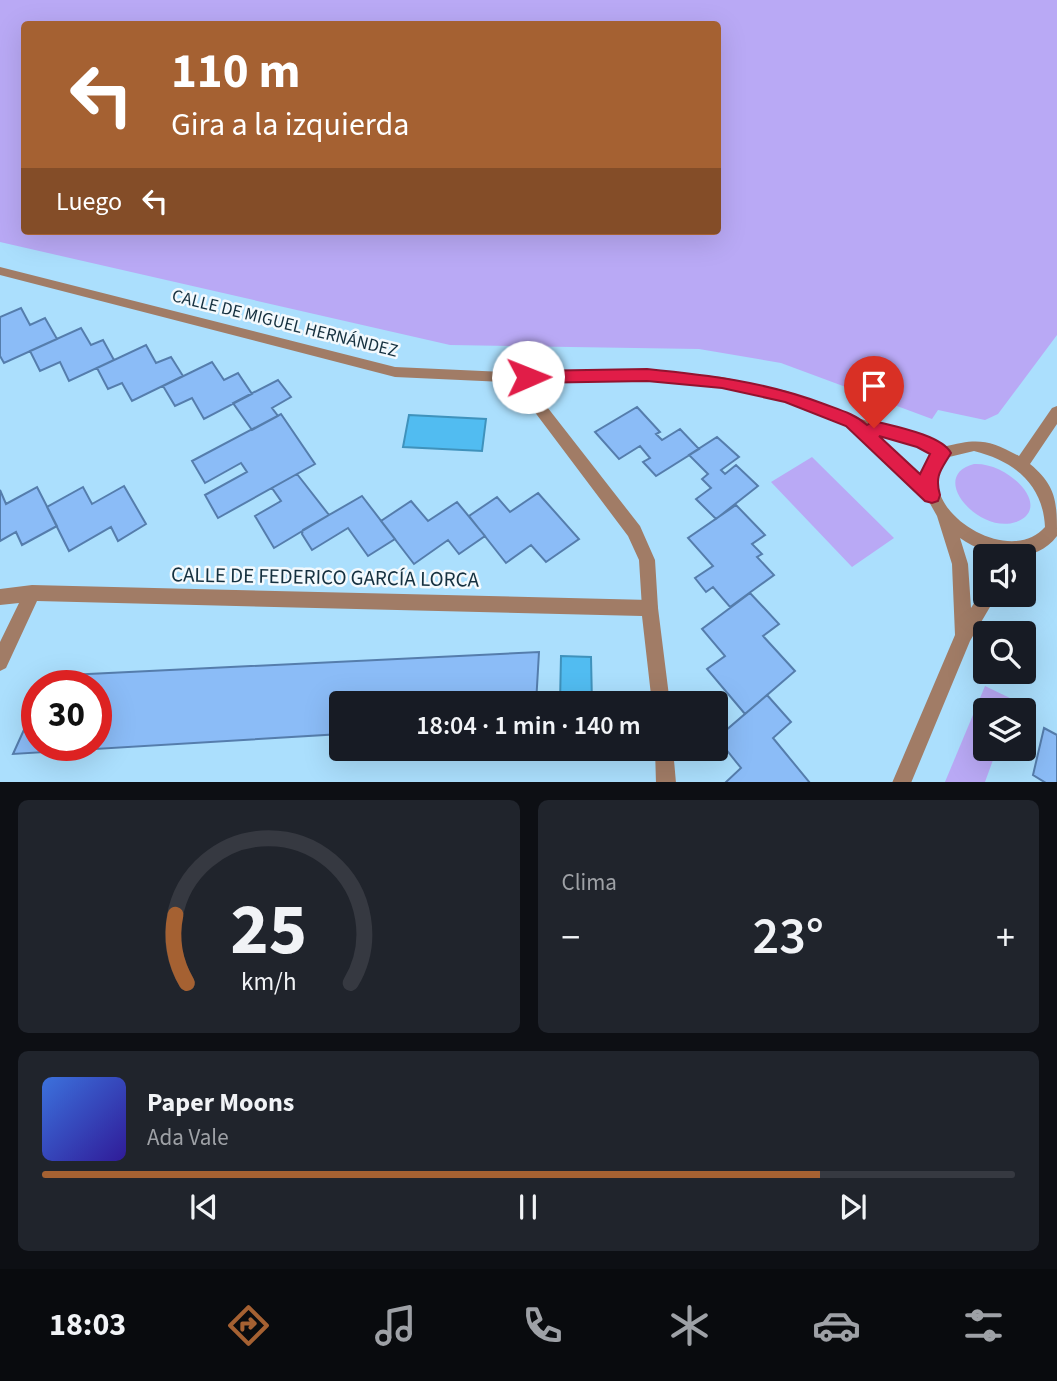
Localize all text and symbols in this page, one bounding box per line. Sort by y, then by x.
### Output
text: 110 m [171,37,300,107]
icon: left [56,49,147,140]
text: Gira a la izquierda [171,102,409,148]
icon: left [136,182,174,220]
text: Luego [56,183,122,220]
street label: CALLE DE MIGUEL HERNÁNDEZ [169,283,400,364]
position arrow [491,340,565,414]
pin [844,356,904,428]
icon: arrive [855,367,893,405]
map controls [973,544,1036,761]
button: sound [973,544,1036,607]
street label: CALLE DE FEDERICO GARCÍA LORCA [171,559,480,595]
button: search [973,621,1036,684]
speed limit sign: 30 [21,670,112,761]
button: layers [973,698,1036,761]
text: 18:04 · 1 min · 140 m [416,707,641,744]
text: Clima [562,866,617,899]
text: 25 [230,878,307,982]
text: 23° [753,900,824,974]
text: − [562,911,580,965]
text: + [996,911,1015,965]
text: km/h [241,963,297,999]
text: Paper Moons [147,1084,294,1121]
text: Ada Vale [147,1121,229,1154]
icon: previous [185,1188,223,1226]
icon: pause [509,1188,547,1226]
icon: next [834,1188,872,1226]
icon: directions [224,1301,273,1350]
icon: music [371,1301,420,1350]
icon: phone [518,1301,567,1350]
icon: climate [665,1301,714,1350]
icon: car [812,1301,861,1350]
icon: filters [959,1301,1008,1350]
text: 18:03 [49,1302,126,1348]

